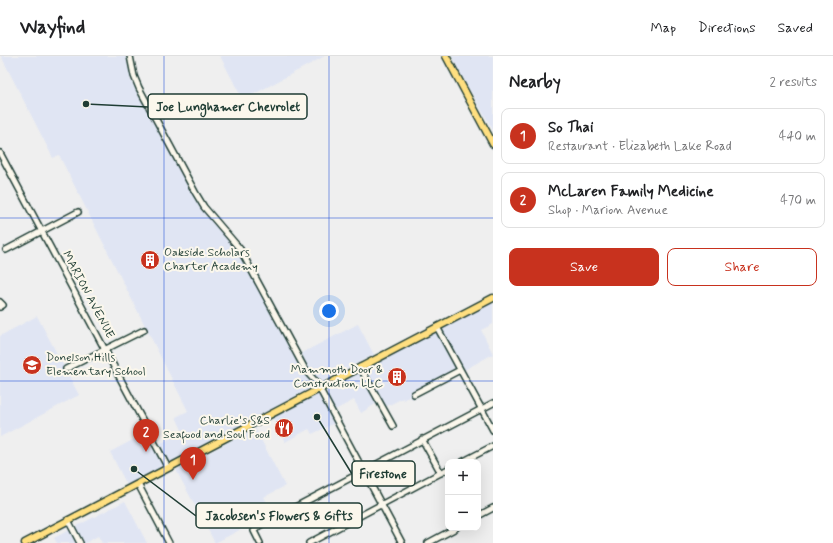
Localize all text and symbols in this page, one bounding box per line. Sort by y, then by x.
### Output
text: Wayfind [20,15,85,40]
text: Map [650,19,676,37]
text: Directions [698,19,756,37]
text: Saved [778,19,813,37]
text: Nearby [509,71,561,93]
text: 2 results [770,74,817,91]
callout: Joe Lunghamer Chevrolet [148,94,307,119]
text: Joe Lunghamer Chevrolet [156,99,300,118]
text: So Thai [548,118,593,138]
text: 1 [520,128,526,145]
text: 440 m [779,128,816,145]
text: Restaurant · Elizabeth Lake Road [548,138,732,155]
text: McLaren Family Medicine [548,182,714,202]
text: 2 [520,192,526,209]
text: 470 m [780,192,816,209]
text: Shop · Marion Avenue [548,202,668,219]
place label: Oakside Scholars Charter Academy [164,245,258,275]
street label: MARION AVENUE [58,248,118,342]
button: Save [509,248,659,286]
button: Share [667,248,817,286]
building icon: Oakside Scholars Charter Academy [139,249,161,271]
your location [319,301,339,321]
place label: Donelson Hills Elementary School [46,350,146,380]
school or university icon: Donelson Hills Elementary School [21,354,43,376]
place label: Mammoth Door & Construction, LLC [291,362,383,392]
building icon: Mammoth Door & Construction, LLC [386,366,408,388]
place label: Charlie's S&S Seafood and Soul Food [163,413,270,444]
restaurant icon: Charlie's S&S Seafood and Soul Food [273,417,295,439]
pin: 2 [133,419,159,452]
pin: 1 [180,447,206,480]
map controls [445,459,481,531]
button: + [445,459,481,495]
callout: Firestone [352,461,415,486]
text: Firestone [359,466,407,483]
button: − [445,495,481,531]
callout: Jacobsen's Flowers & Gifts [196,503,362,528]
text: Jacobsen's Flowers & Gifts [205,508,353,525]

